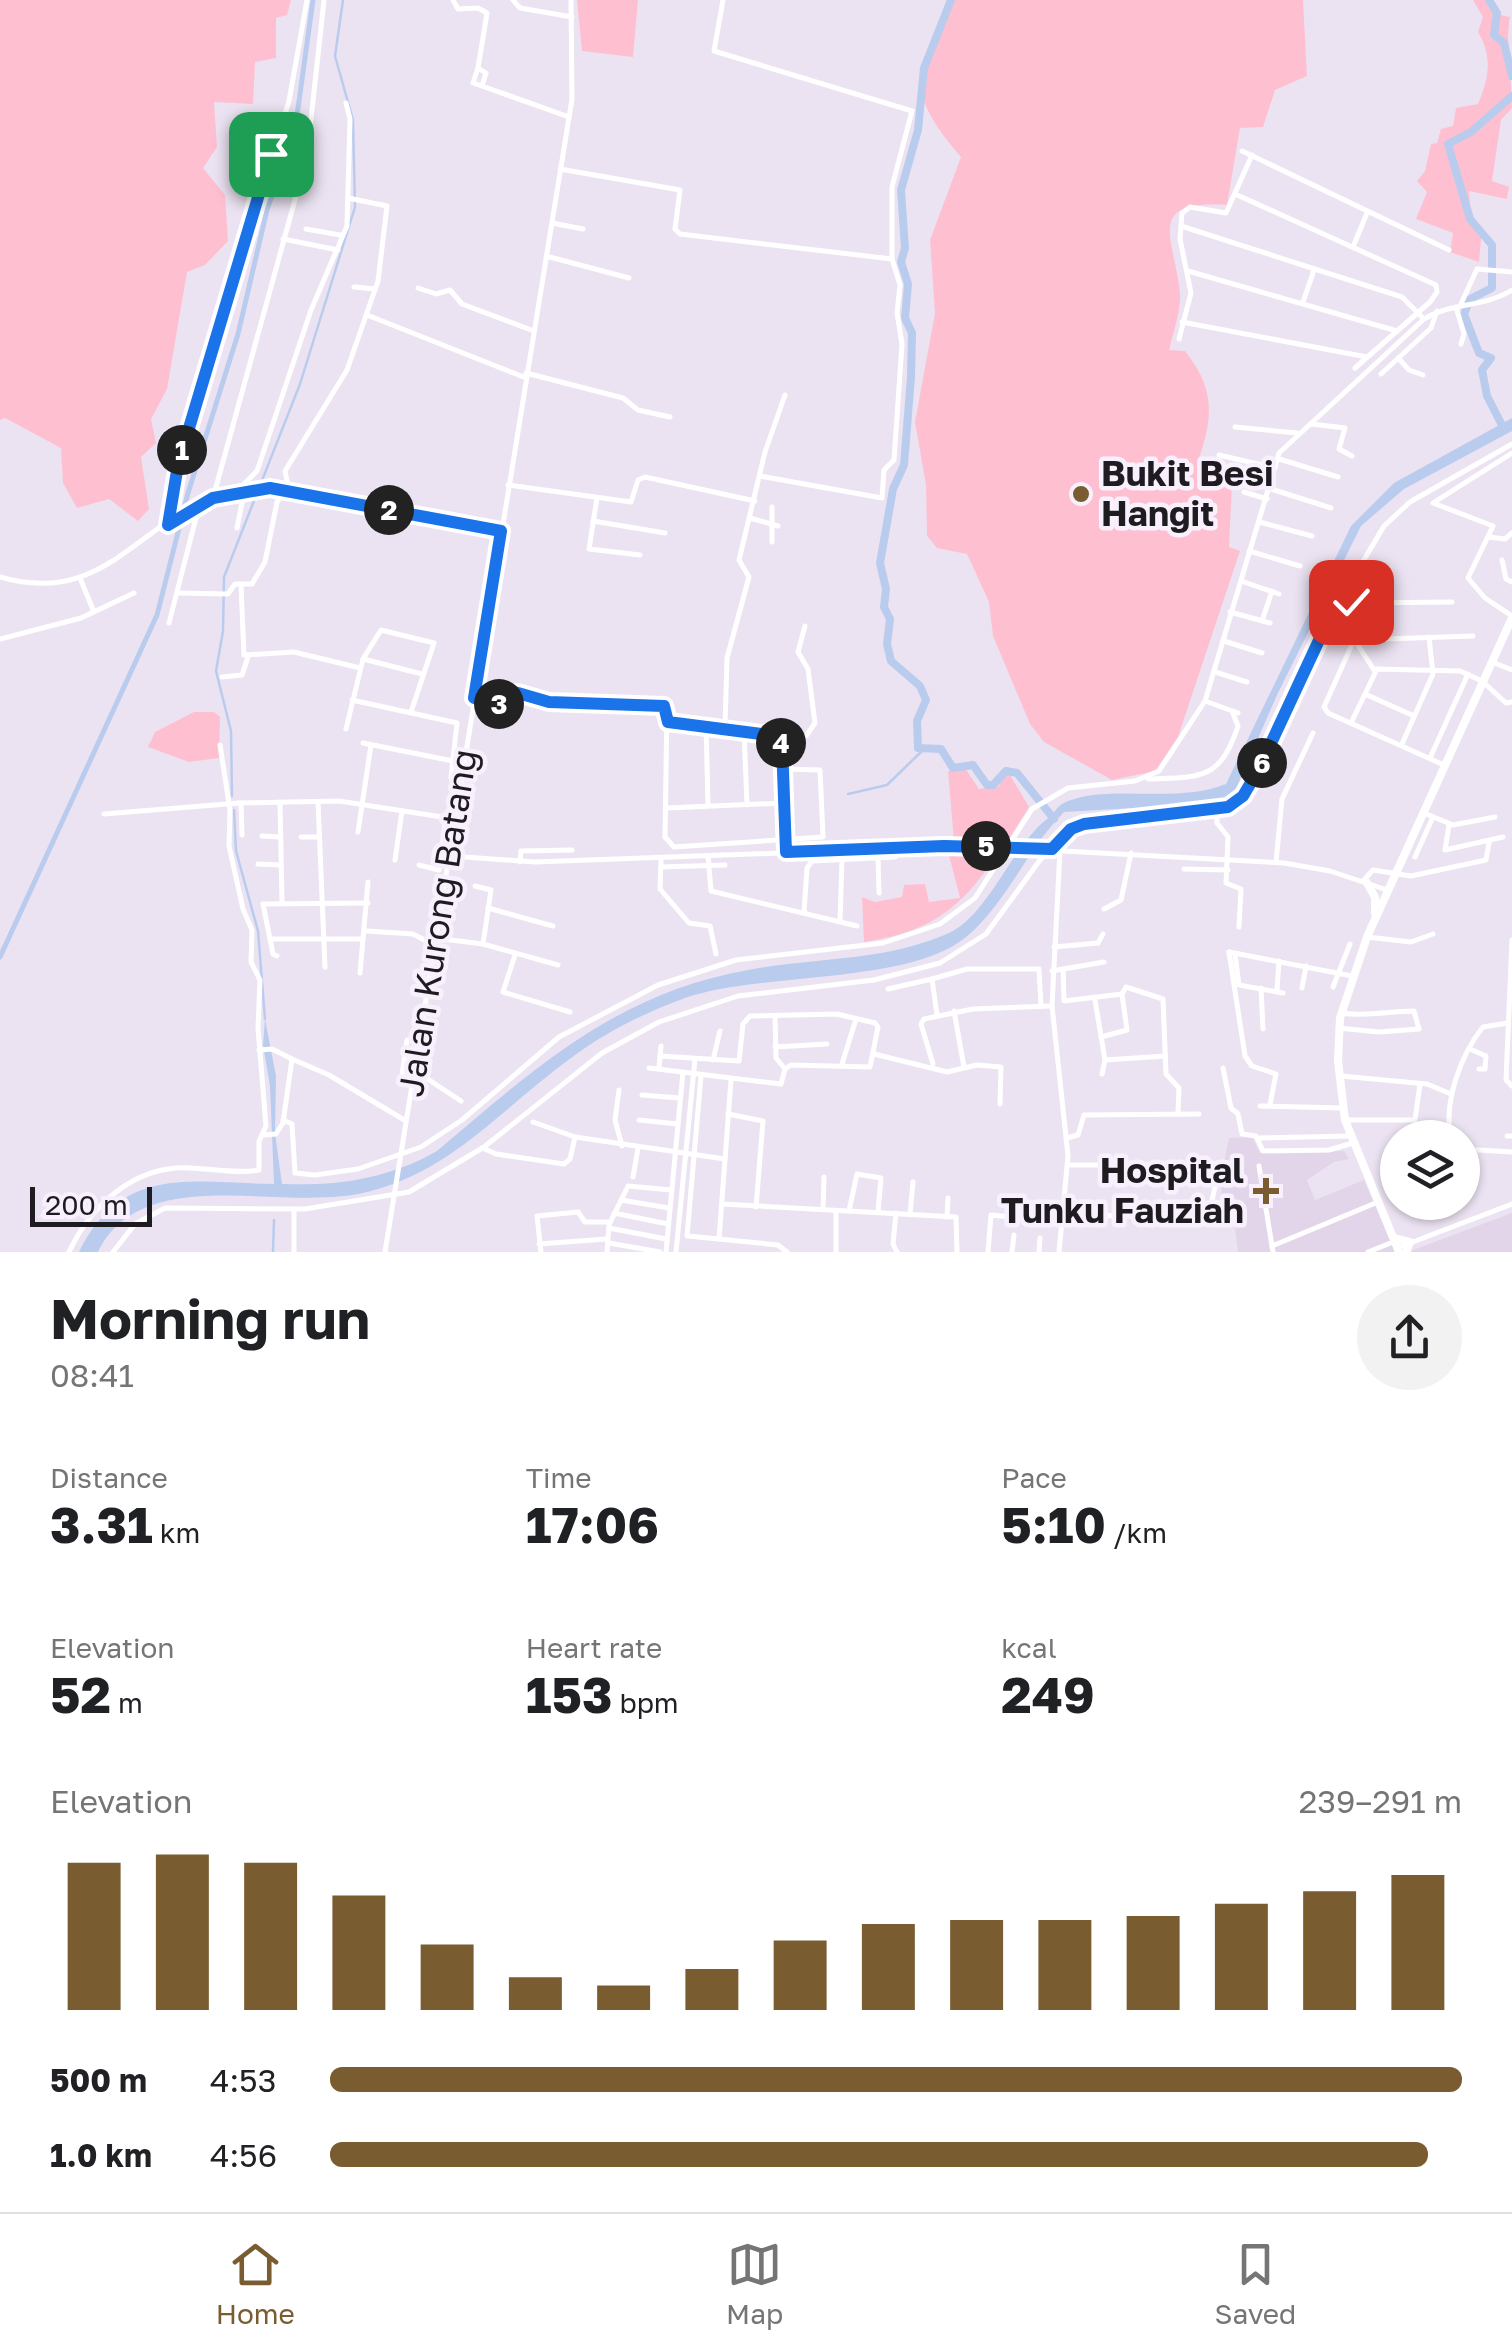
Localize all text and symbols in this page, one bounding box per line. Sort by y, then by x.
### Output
pin [229,112,314,197]
icon: arrive [244,127,299,182]
pin: 1 [157,425,207,475]
text: 1 [175,433,189,466]
place label: Bukit Besi Hangit [1101,452,1274,534]
marker: Bukit Besi Hangit [1070,483,1092,505]
pin: 2 [364,485,414,535]
text: 2 [380,493,398,526]
pin [1309,560,1394,645]
icon: check [1324,575,1379,630]
pin: 3 [474,679,524,729]
text: 3 [490,687,508,720]
pin: 4 [756,718,806,768]
text: 4 [772,726,790,759]
pin: 6 [1237,738,1287,788]
street label: Jalan Kurong Batang [389,746,485,1099]
text: 6 [1253,746,1271,779]
pin: 5 [961,821,1011,871]
text: 5 [977,829,995,862]
map controls [1380,1120,1480,1220]
button: layers [1380,1120,1480,1220]
place label: Hospital Tunku Fauziah [1001,1149,1244,1231]
marker: Hospital Tunku Fauziah [1253,1178,1279,1204]
scale bar [30,1182,152,1226]
text: 200 m [45,1188,128,1221]
text: Morning run [50,1285,370,1351]
button: share [1357,1285,1462,1390]
text: 08:41 [50,1356,134,1394]
text: Distance [50,1461,168,1494]
text: Time [526,1461,592,1494]
text: Pace [1001,1461,1067,1494]
text: 3.31 [50,1494,153,1554]
text: 17:06 [526,1494,659,1554]
text: 5:10 [1001,1494,1106,1554]
text: km [153,1516,200,1549]
text: /km [1106,1516,1167,1549]
text: Elevation [50,1631,175,1664]
text: Heart rate [526,1631,662,1664]
text: kcal [1001,1631,1057,1664]
text: 52 [50,1664,111,1724]
text: 153 [526,1664,612,1724]
text: 249 [1001,1664,1095,1724]
text: m [111,1686,143,1719]
text: bpm [612,1686,679,1719]
text: Elevation [50,1782,192,1820]
text: 239–291 m [1299,1782,1462,1820]
text: 500 m [50,2061,147,2099]
text: 4:53 [210,2061,276,2099]
text: 1.0 km [50,2136,152,2174]
text: 4:56 [210,2136,277,2174]
tab: Home [216,2237,295,2330]
tab: Map [726,2237,783,2330]
tab: Saved [1215,2237,1296,2330]

